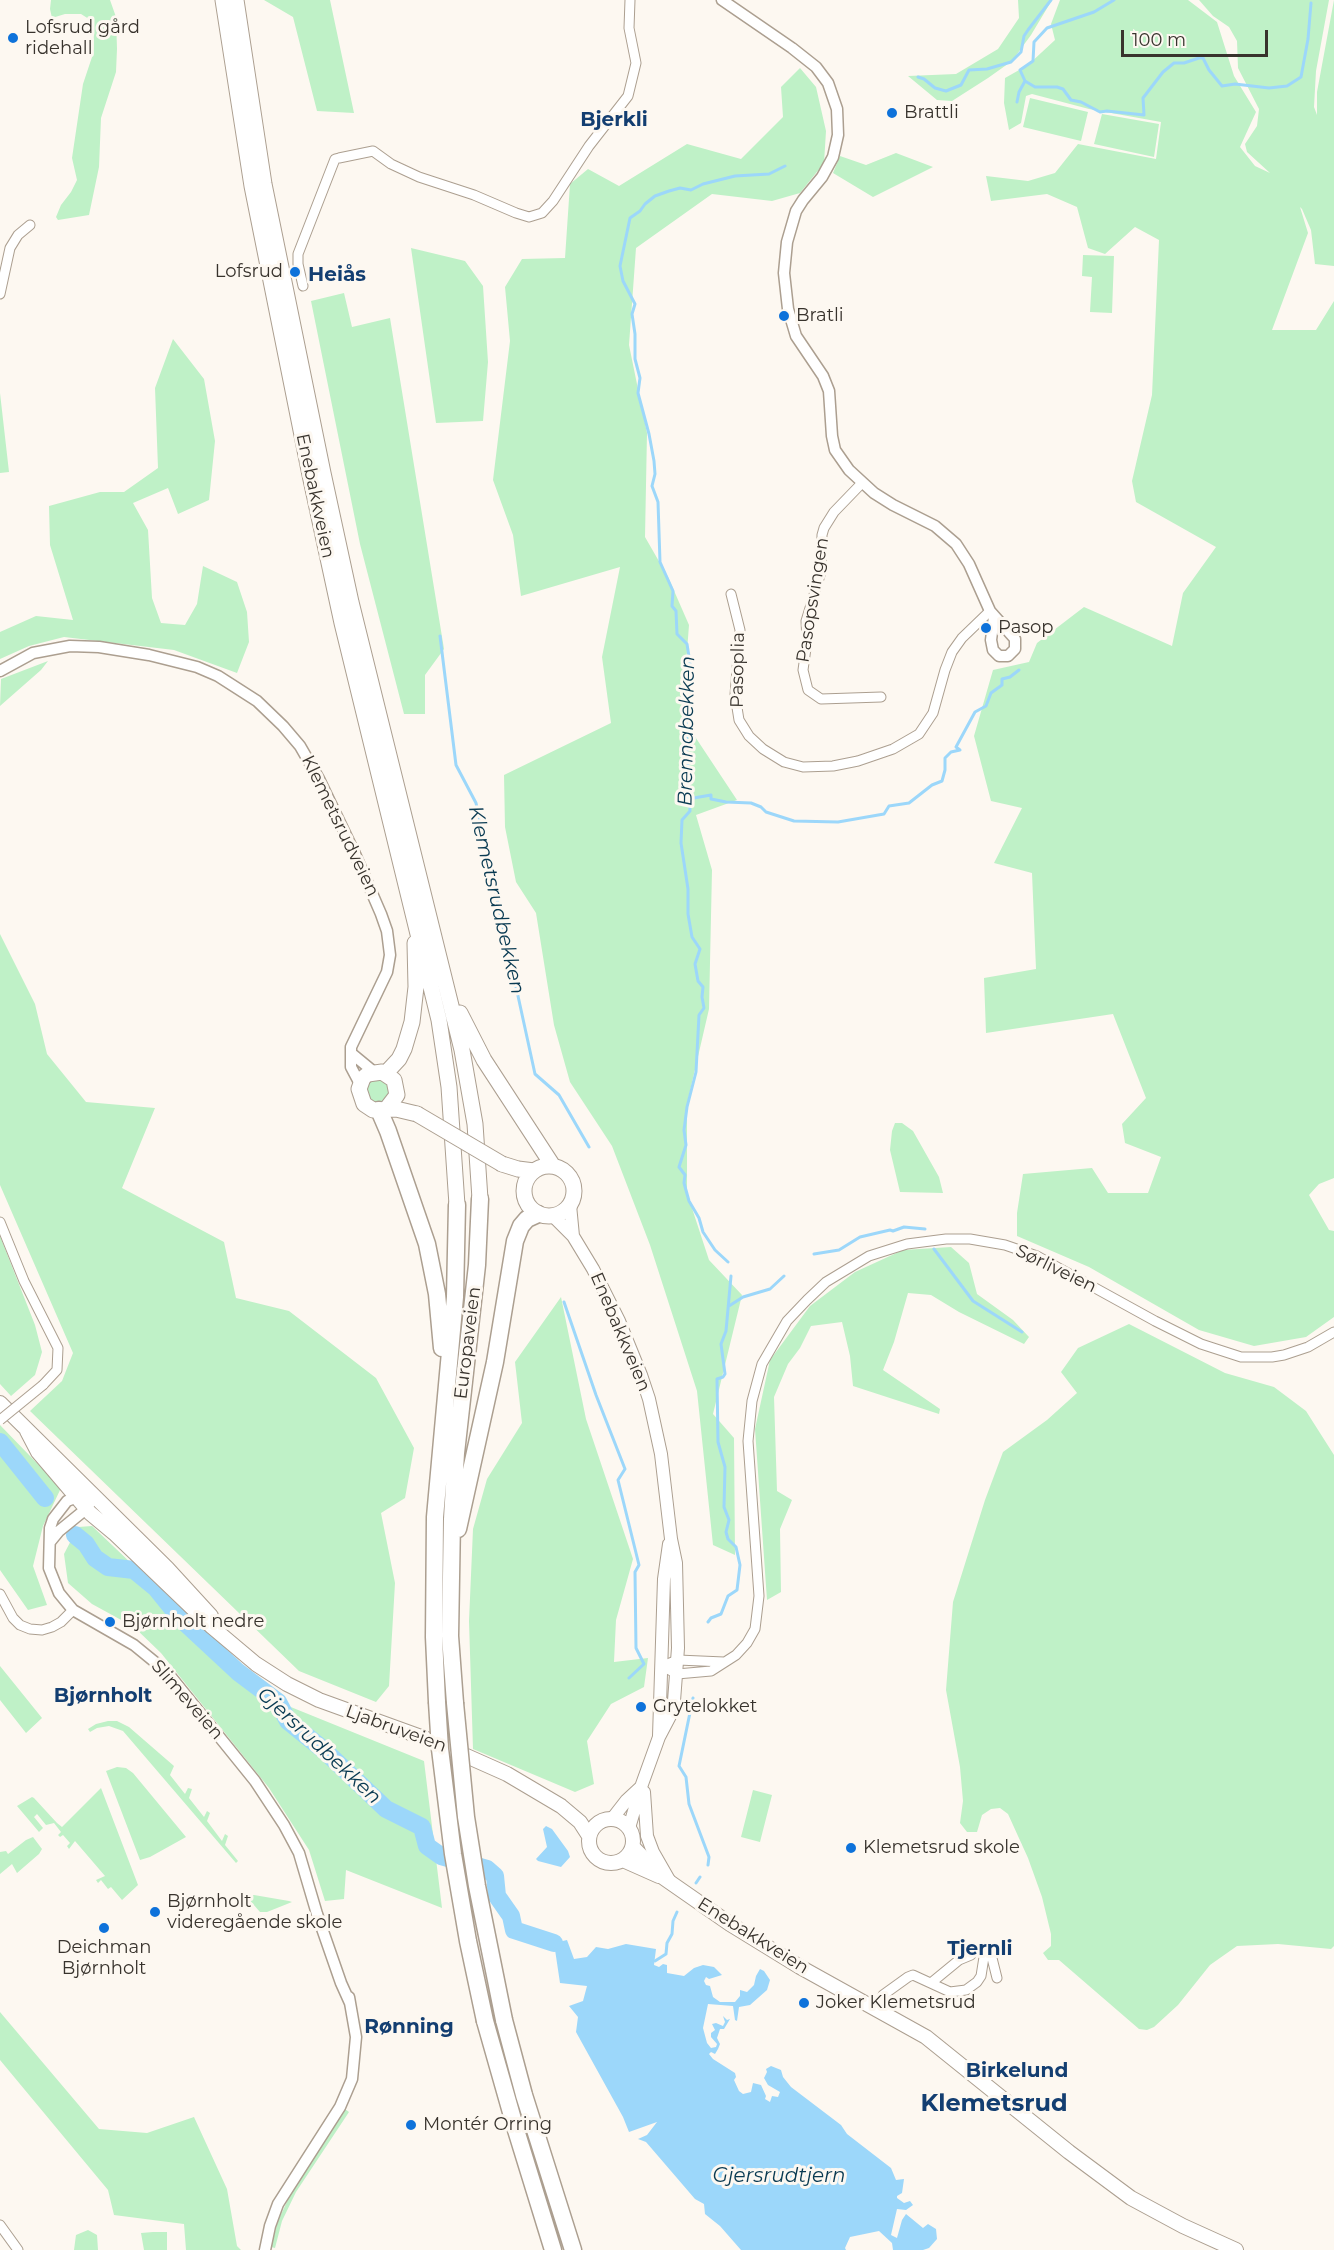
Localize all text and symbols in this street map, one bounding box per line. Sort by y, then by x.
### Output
place label: Lofsrud gård ridehall [25,17,140,60]
scale bar [1124,18,1271,56]
text: 100 m [1132,29,1186,51]
marker: Lofsrud gård ridehall [6,31,20,45]
place label: Brattli [904,102,959,124]
marker: Brattli [885,106,899,120]
district label: Bjerkli [580,108,648,132]
place label: Lofsrud [215,261,283,283]
district label: Heiås [308,263,366,287]
marker: Lofsrud [288,265,302,279]
place label: Bratli [796,305,844,327]
marker: Bratli [777,309,791,323]
street label: Enebakkveien [291,432,339,560]
street label: Pasopsvingen [792,536,834,664]
place label: Pasop [998,617,1054,639]
marker: Pasop [979,621,993,635]
street label: Pasoplia [727,632,749,708]
water label: Brennabekken [674,656,700,806]
street label: Klemetsrudveien [296,752,384,900]
water label: Klemetsrudbekken [463,804,529,996]
street label: Sørliveien [1012,1240,1100,1298]
street label: Enebakkveien [585,1269,655,1395]
street label: Europaveien [450,1286,486,1400]
place label: Bjørnholt nedre [122,1611,264,1633]
marker: Bjørnholt nedre [103,1615,117,1629]
street label: Slimeveien [146,1656,228,1744]
water label: Gjersrudbekken [252,1683,386,1809]
district label: Bjørnholt [54,1684,152,1708]
place label: Grytelokket [653,1696,757,1718]
marker: Grytelokket [634,1700,648,1714]
street label: Ljabruveien [343,1701,449,1757]
place label: Klemetsrud skole [863,1837,1020,1859]
marker: Klemetsrud skole [844,1841,858,1855]
place label: Bjørnholt videregående skole [167,1891,342,1934]
street label: Enebakkveien [693,1893,813,1979]
marker: Bjørnholt videregående skole [148,1905,162,1919]
marker: Deichman Bjørnholt [97,1921,111,1935]
place label: Deichman Bjørnholt [57,1937,151,1980]
district label: Tjernli [947,1937,1013,1961]
place label: Joker Klemetsrud [816,1992,976,2014]
marker: Joker Klemetsrud [797,1996,811,2010]
district label: Rønning [364,2015,454,2039]
district label: Birkelund [966,2059,1068,2083]
district label: Klemetsrud [920,2090,1068,2118]
place label: Montér Orring [423,2114,552,2136]
marker: Montér Orring [404,2118,418,2132]
water label: Gjersrudtjern [713,2164,845,2188]

